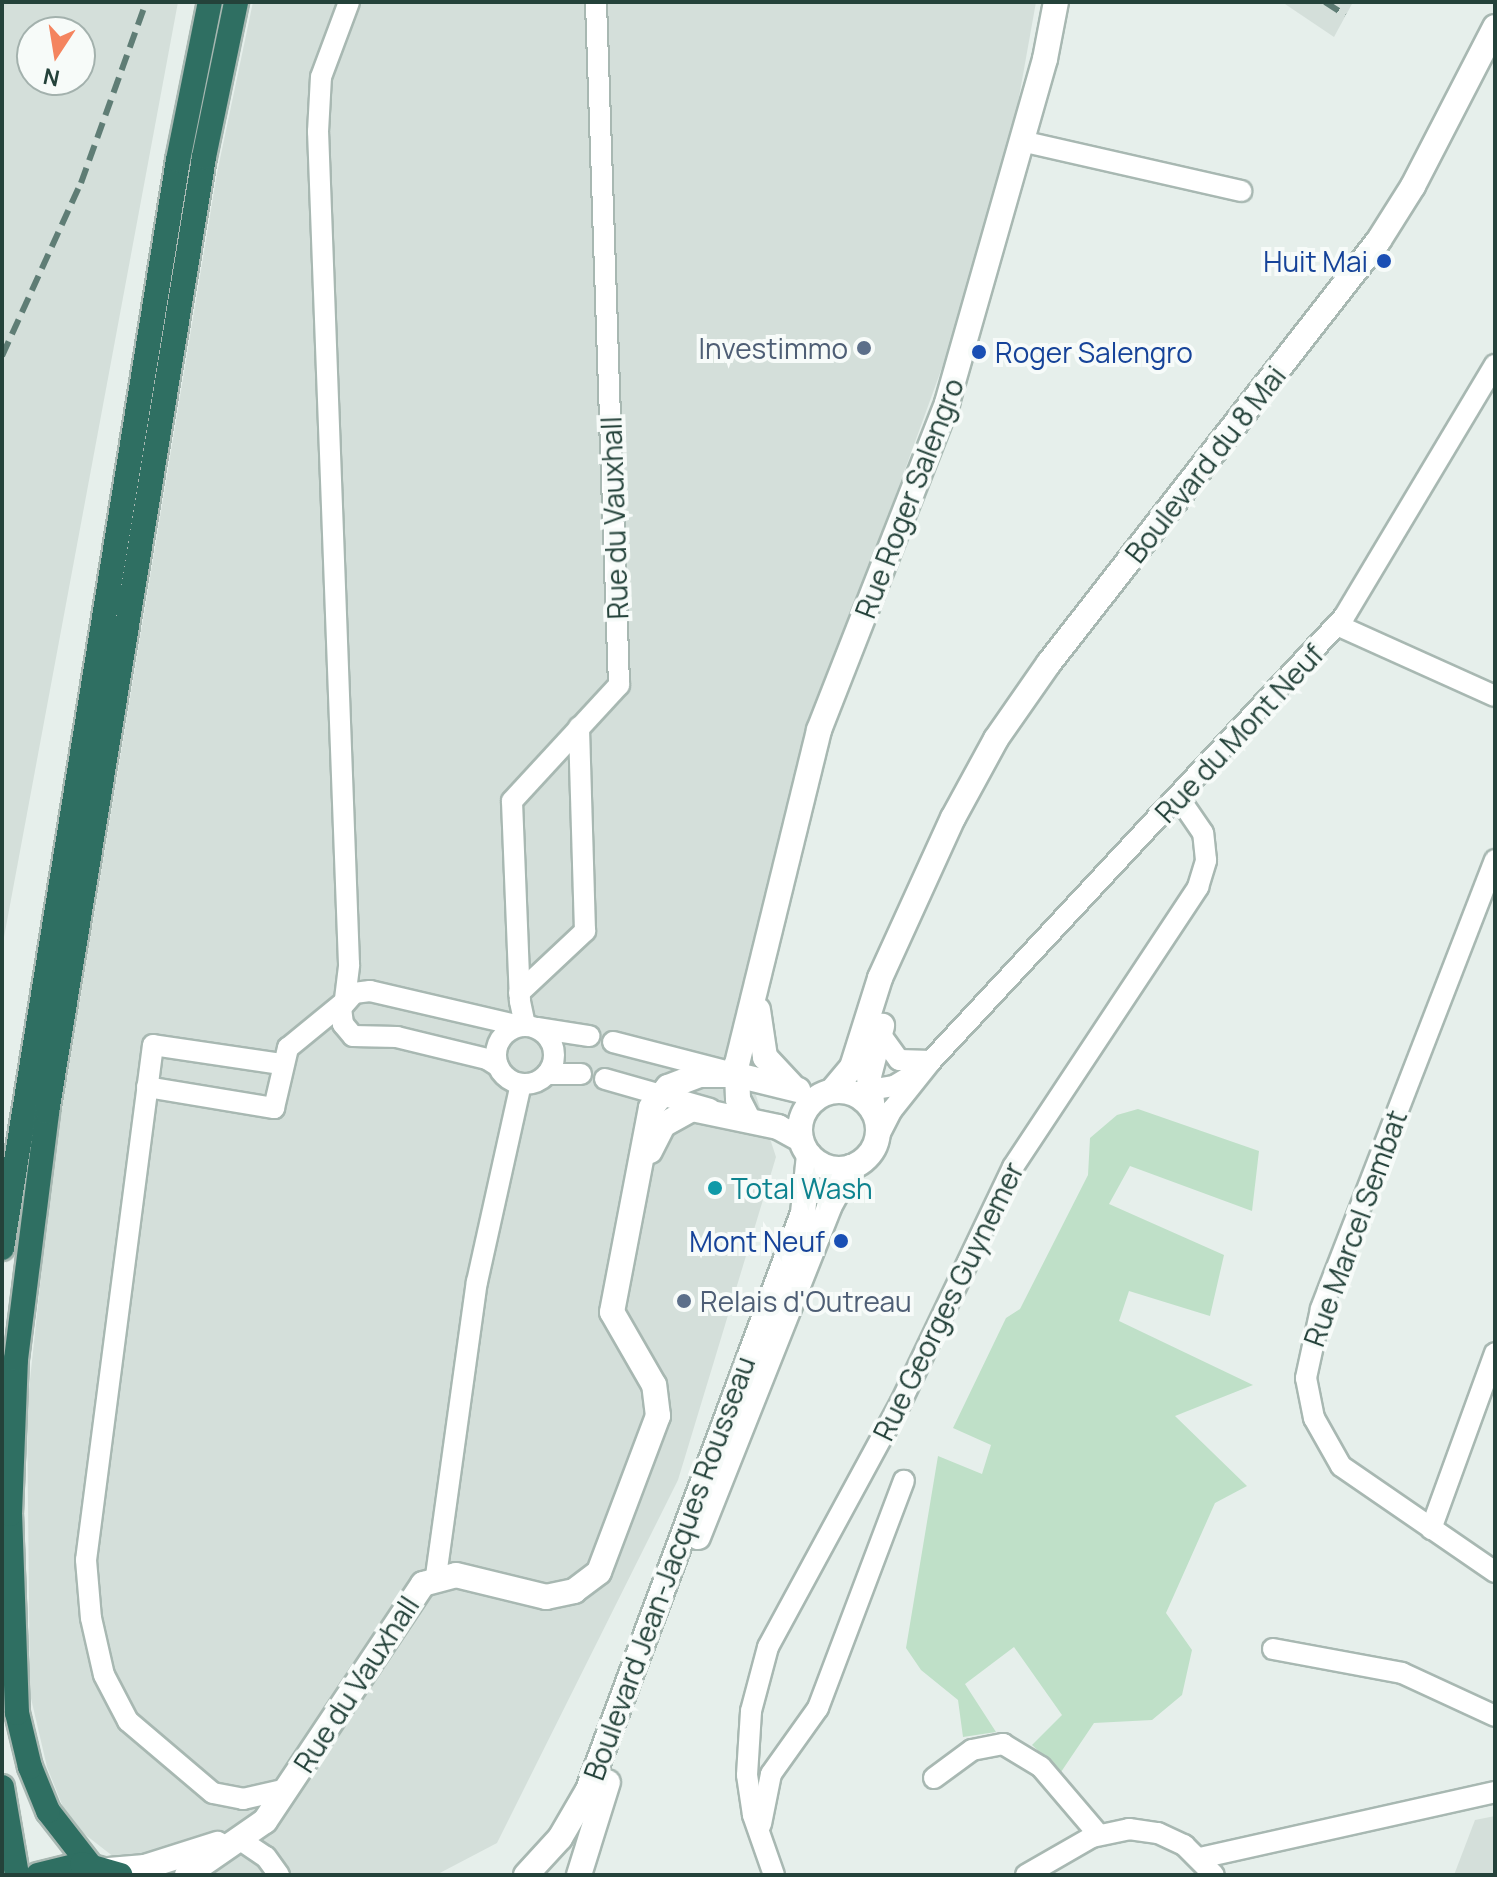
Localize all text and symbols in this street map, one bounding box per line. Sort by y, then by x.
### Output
north arrow [16,16,96,96]
text: N [41,61,62,94]
place label: Huit Mai [1263,244,1368,278]
marker: Huit Mai [1375,252,1393,270]
place label: Investimmo [698,331,848,365]
place label: Roger Salengro [995,335,1193,369]
marker: Investimmo [855,339,873,357]
marker: Roger Salengro [970,343,988,361]
street label: Boulevard du 8 Mai [1118,359,1292,569]
street label: Rue Roger Salengro [848,373,970,623]
street label: Rue du Vauxhall [594,416,634,620]
street label: Rue du Mont Neuf [1148,637,1330,829]
street label: Rue Marcel Sembat [1297,1105,1413,1351]
street label: Rue Georges Guynemer [866,1156,1030,1446]
place label: Total Wash [731,1171,873,1205]
marker: Total Wash [706,1179,724,1197]
place label: Mont Neuf [689,1224,825,1258]
marker: Mont Neuf [832,1232,850,1250]
place label: Relais d'Outreau [700,1284,912,1318]
marker: Relais d'Outreau [675,1292,693,1310]
street label: Boulevard Jean-Jacques Rousseau [577,1352,761,1784]
street label: Rue du Vauxhall [287,1590,425,1778]

